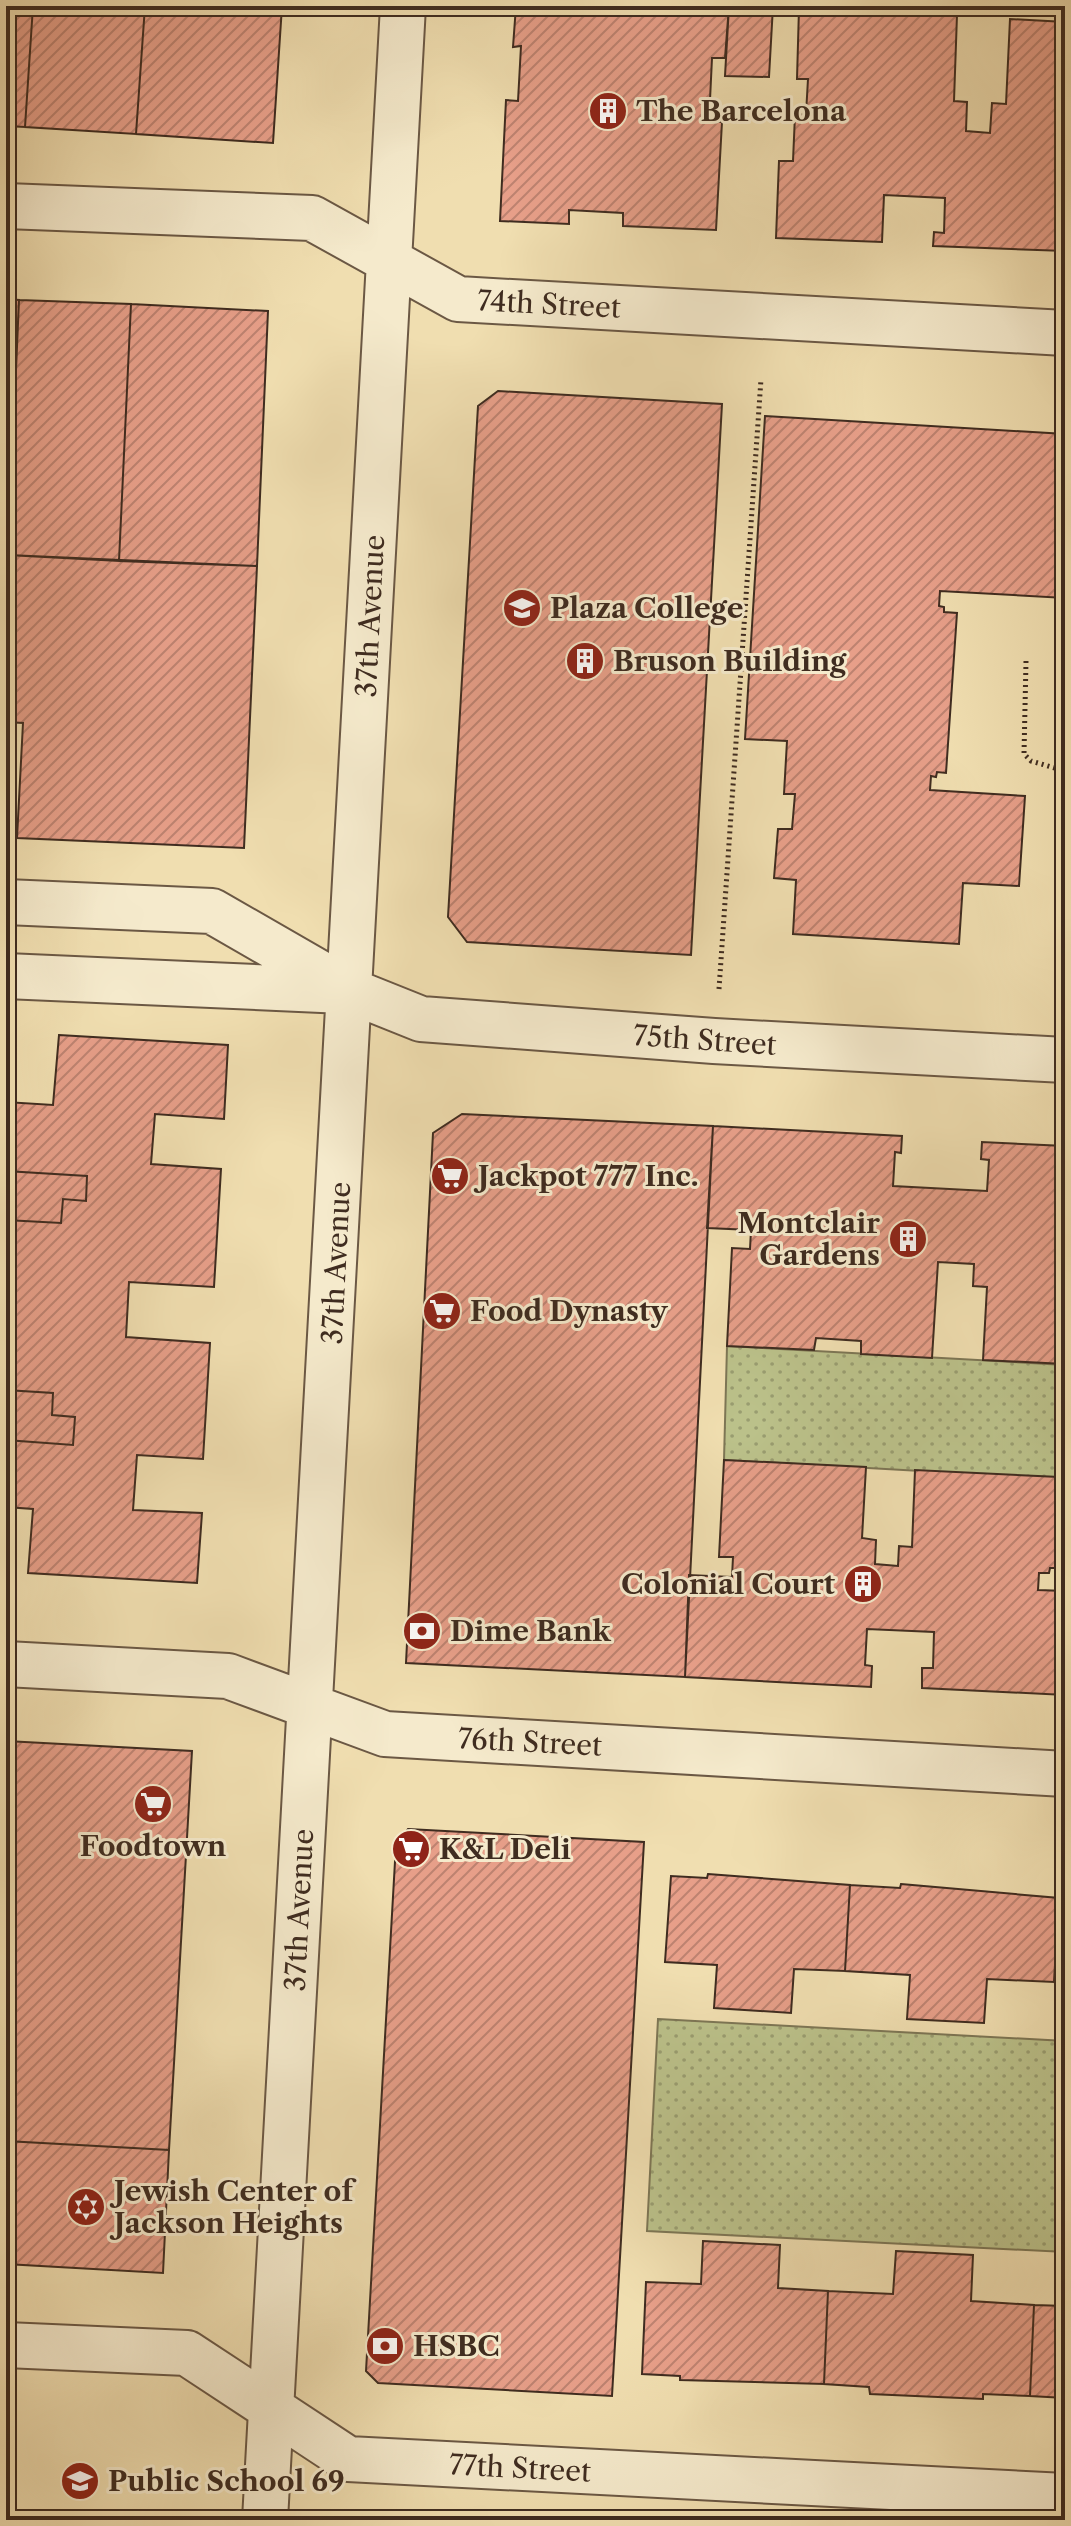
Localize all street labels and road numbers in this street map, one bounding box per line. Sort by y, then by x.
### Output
street label: 74th Street [477,283,622,325]
street label: 37th Avenue [349,534,391,698]
street label: 75th Street [632,1018,778,1062]
street label: 37th Avenue [315,1181,357,1345]
street label: 76th Street [457,1721,603,1763]
street label: 37th Avenue [278,1828,320,1992]
street label: 77th Street [448,2447,592,2489]

